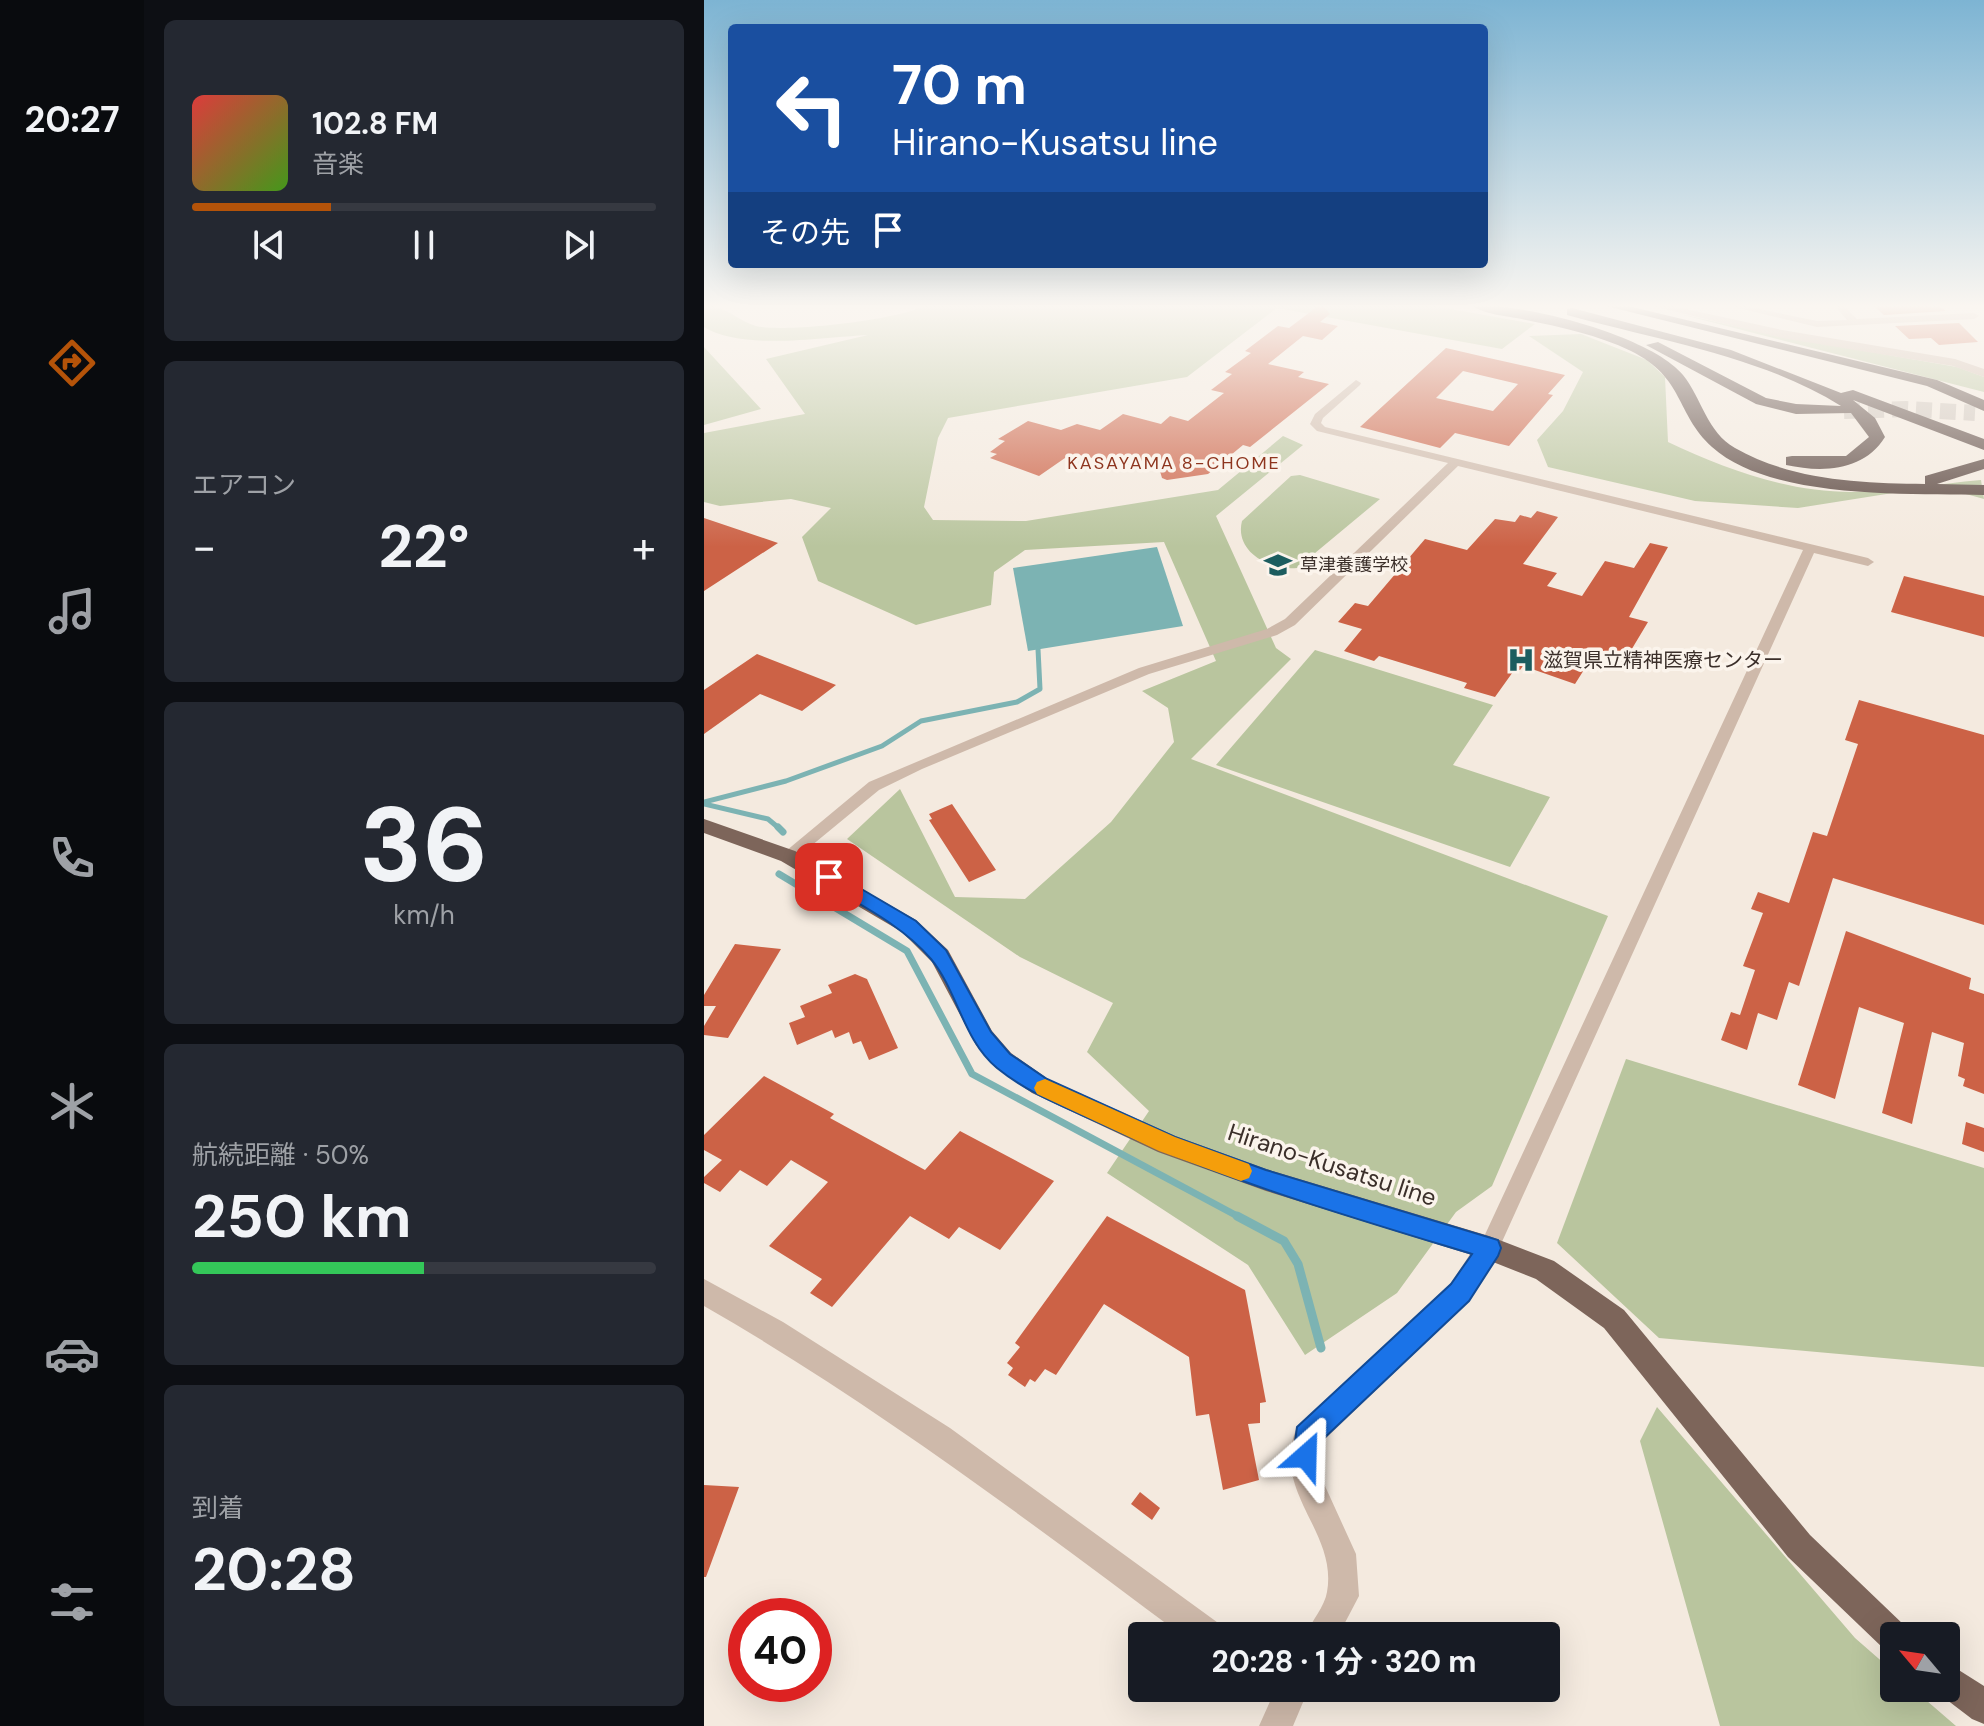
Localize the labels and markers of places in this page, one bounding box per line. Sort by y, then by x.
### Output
school or university icon: 草津養護学校 [1263,550,1293,580]
place label: 草津養護学校 [1300,553,1408,577]
hospital icon: 滋賀県立精神医療センター [1506,645,1536,675]
place label: 滋賀県立精神医療センター [1543,647,1783,673]
pin [795,843,863,911]

